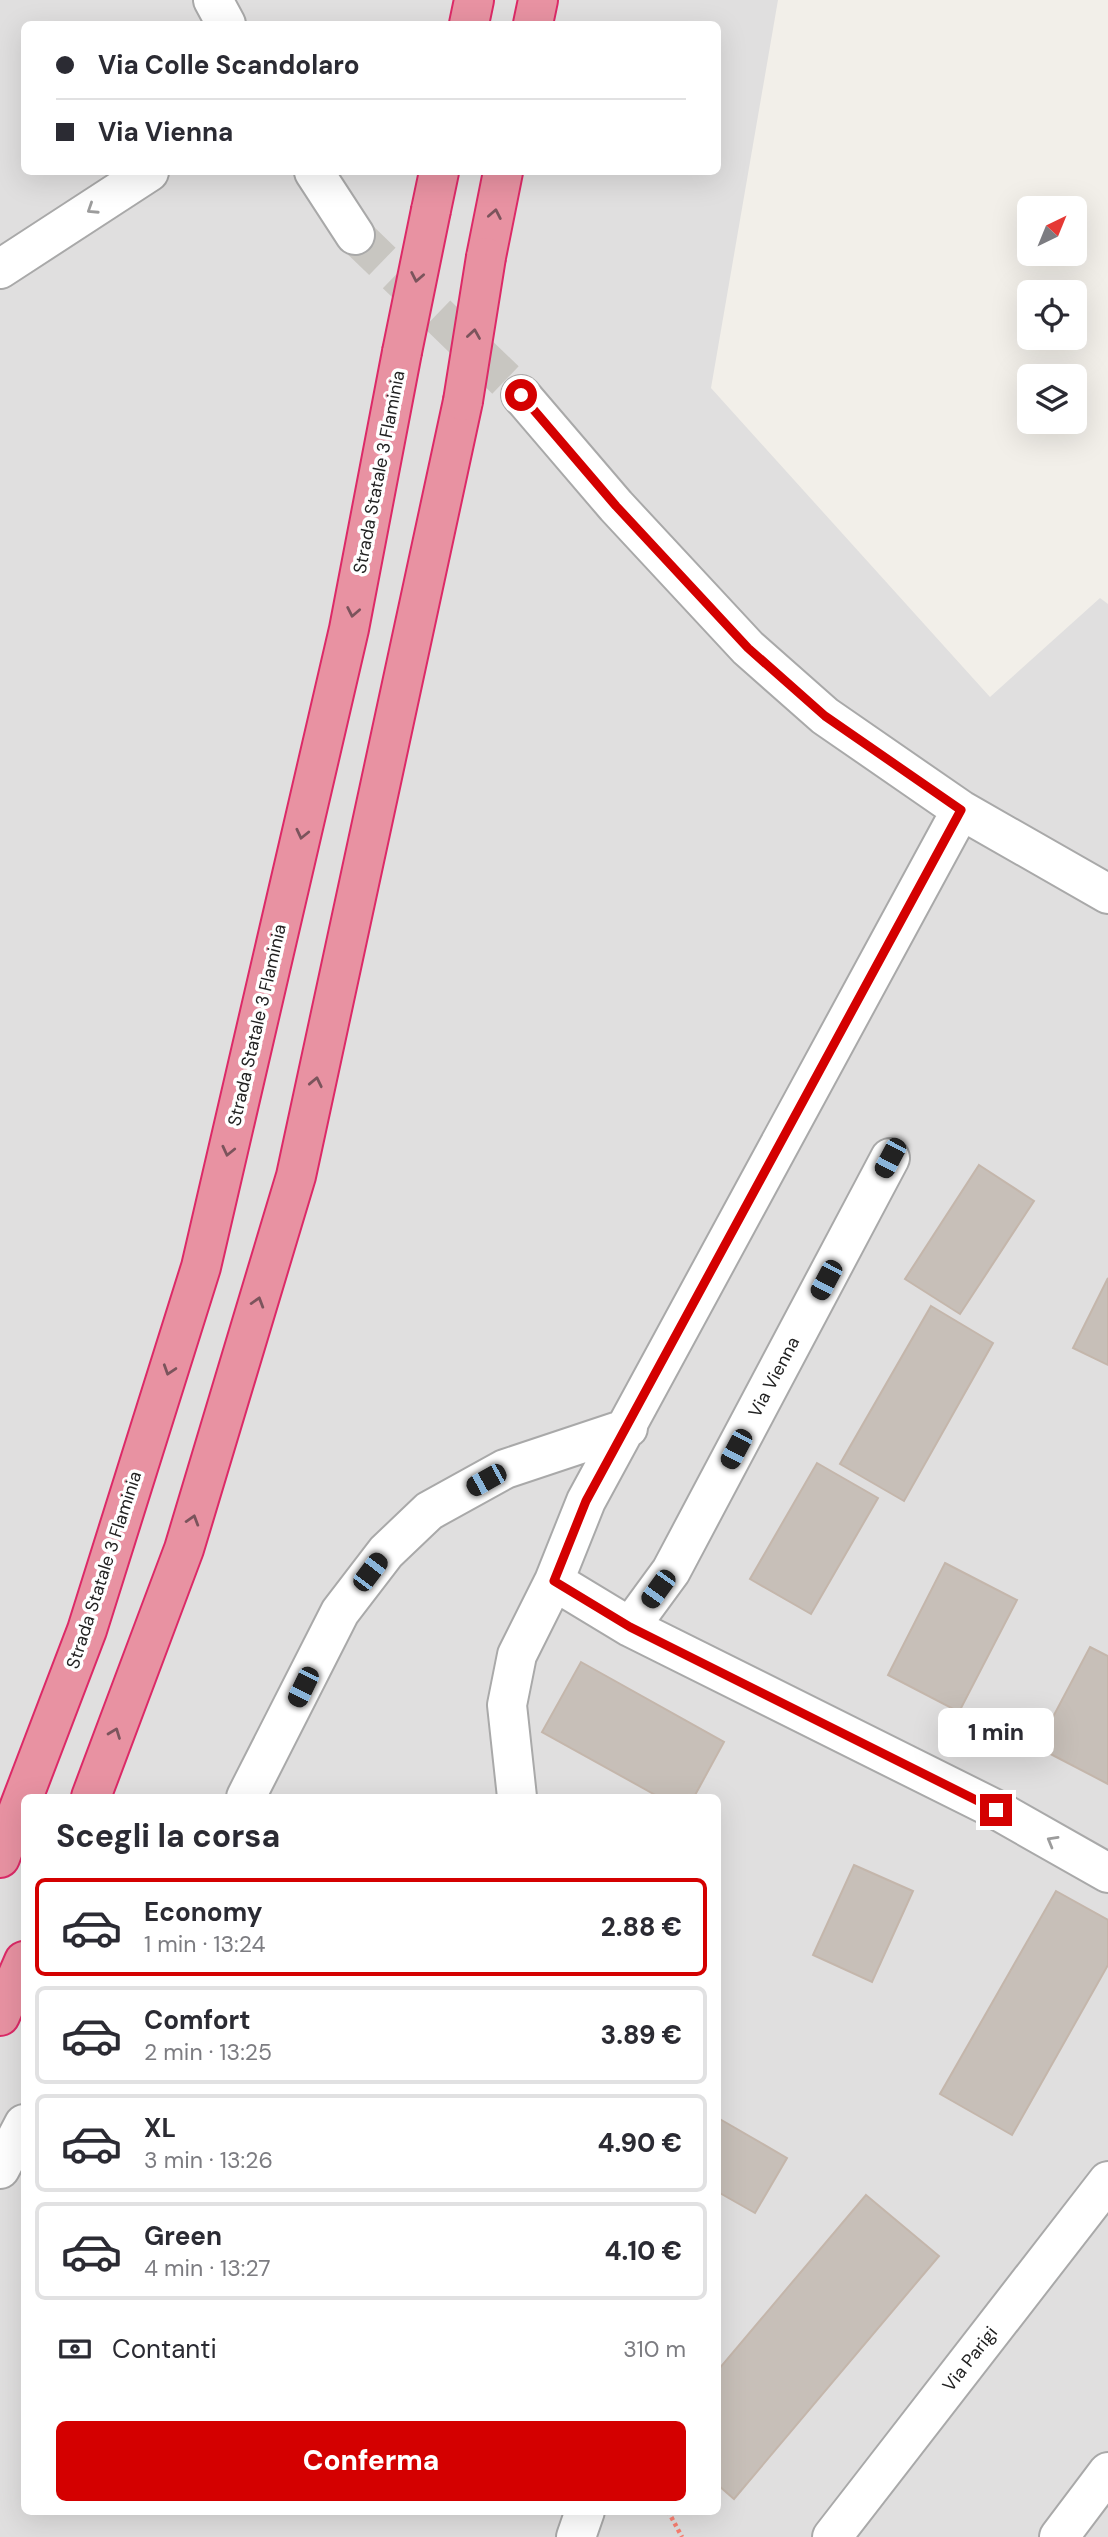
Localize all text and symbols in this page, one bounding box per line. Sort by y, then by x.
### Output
text: Via Colle Scandolaro [98,48,360,82]
text: Via Vienna [98,115,233,149]
north arrow [1017,196,1087,266]
map controls [1017,196,1087,434]
one-way arrow [86,201,99,214]
one-way arrow [486,208,501,220]
one-way arrow [411,271,426,283]
button: locate [1017,280,1087,350]
one-way arrow [466,328,481,340]
button: layers [1017,364,1087,434]
street label: Strada Statale 3 Flaminia [348,368,410,576]
route start [505,379,537,411]
one-way arrow [346,606,361,618]
one-way arrow [296,828,310,840]
street label: Strada Statale 3 Flaminia [222,922,292,1128]
one-way arrow [308,1076,323,1088]
car [871,1135,910,1181]
one-way arrow [222,1145,237,1157]
car [807,1257,846,1303]
one-way arrow [250,1296,265,1308]
street label: Via Vienna [743,1333,805,1421]
one-way arrow [162,1364,177,1376]
car [717,1426,756,1472]
car [463,1461,510,1499]
street label: Strada Statale 3 Flaminia [61,1468,147,1672]
one-way arrow [185,1514,200,1526]
car [349,1549,392,1595]
car [638,1566,679,1612]
car [285,1664,322,1710]
callout: 1 min [938,1708,1054,1758]
text: 1 min [968,1717,1024,1747]
one-way arrow [106,1728,120,1740]
route end [980,1794,1012,1826]
text: Scegli la corsa [56,1815,280,1857]
one-way arrow [1047,1836,1060,1849]
text: Economy [144,1895,262,1929]
icon: car [60,1896,123,1959]
text: 2.88 € [601,1910,682,1944]
text: 1 min · 13:24 [144,1929,266,1959]
text: Comfort [144,2003,250,2037]
icon: car [60,2004,123,2067]
text: 3.89 € [601,2018,682,2052]
text: 2 min · 13:25 [144,2037,272,2067]
text: XL [144,2111,176,2145]
icon: car [60,2112,123,2175]
text: 4.90 € [598,2126,682,2160]
text: 3 min · 13:26 [144,2145,273,2175]
text: Green [144,2219,222,2253]
icon: car [60,2220,123,2283]
text: 4.10 € [605,2234,682,2268]
text: 4 min · 13:27 [144,2253,271,2283]
street label: Via Parigi [937,2322,1003,2396]
icon: cash [56,2330,94,2368]
text: Contanti [112,2332,217,2366]
text: 310 m [623,2334,686,2364]
button: Conferma [56,2421,686,2501]

